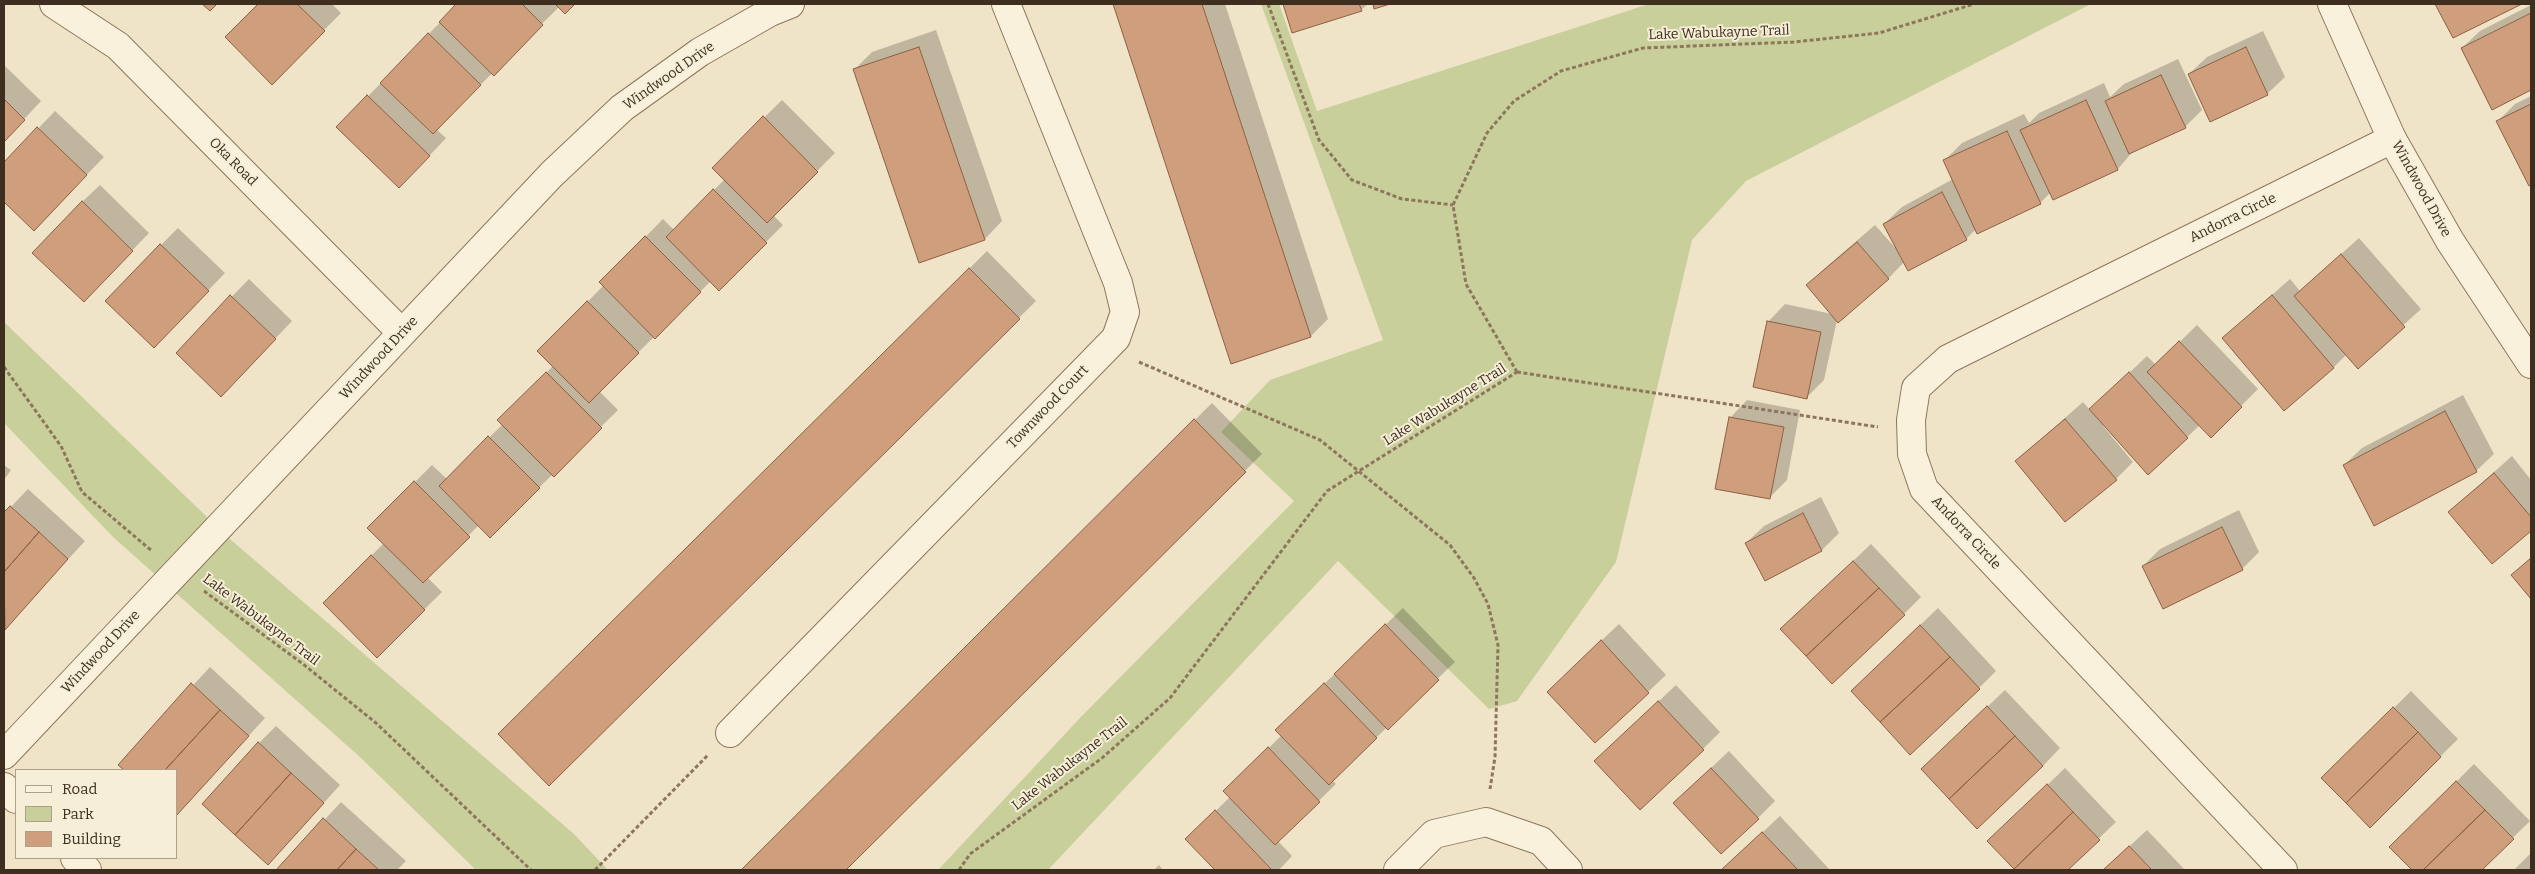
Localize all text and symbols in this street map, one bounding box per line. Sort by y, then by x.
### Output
street label: Lake Wabukayne Trail [1648,22,1790,44]
street label: Windwood Drive [620,38,718,114]
street label: Oka Road [205,134,261,190]
street label: Windwood Drive [2388,138,2454,240]
street label: Andorra Circle [2187,190,2279,246]
street label: Windwood Drive [336,313,422,403]
street label: Lake Wabukayne Trail [1381,360,1509,450]
street label: Townwood Court [1004,362,1092,452]
street label: Andorra Circle [1928,493,2004,573]
street label: Lake Wabukayne Trail [199,571,323,669]
street label: Windwood Drive [58,607,144,697]
street label: Lake Wabukayne Trail [1009,714,1131,814]
legend [15,769,178,859]
text: Road [62,780,97,798]
text: Park [62,805,94,823]
text: Building [62,830,121,848]

